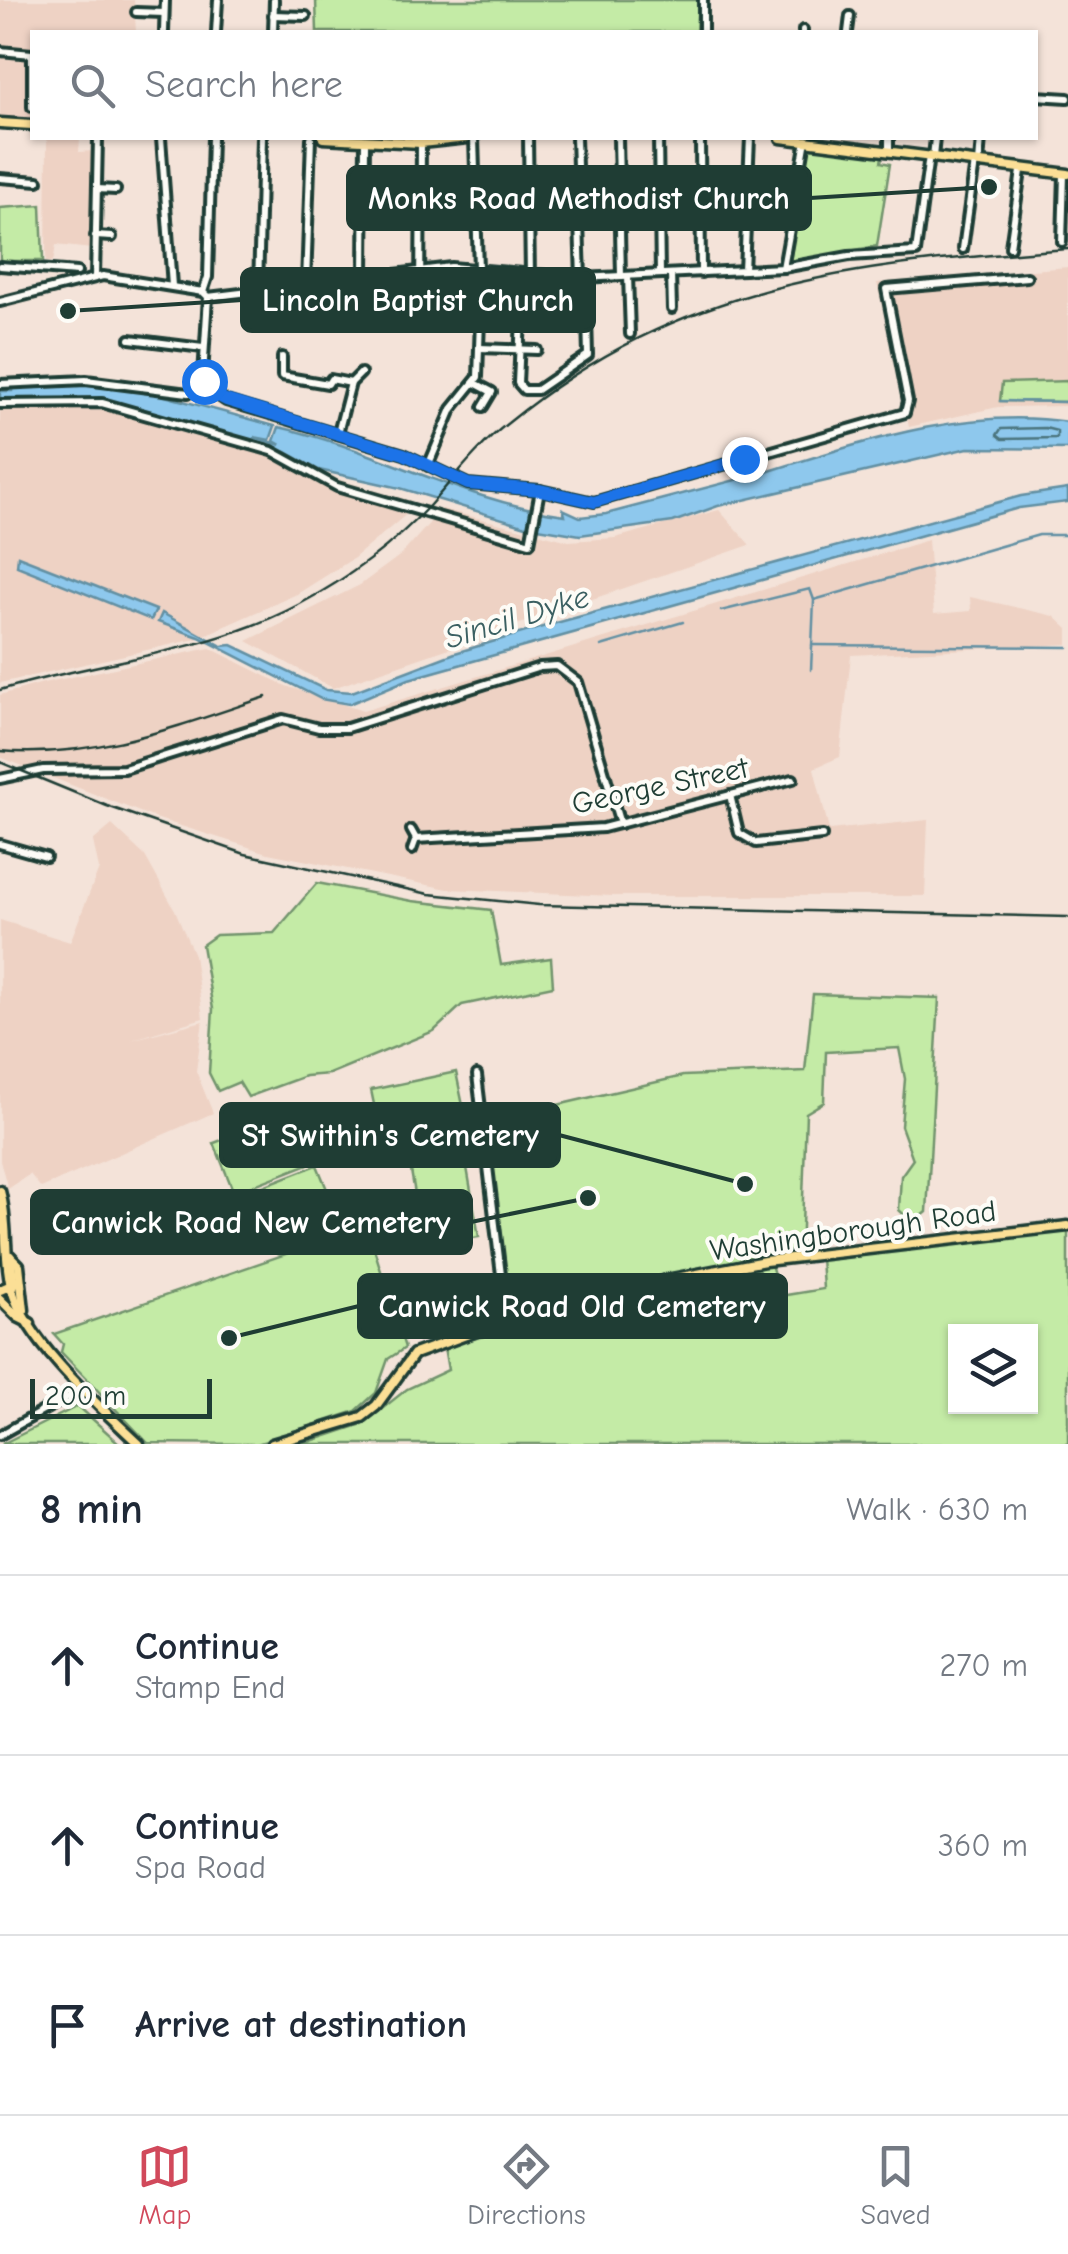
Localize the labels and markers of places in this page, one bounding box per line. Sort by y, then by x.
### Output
callout: Monks Road Methodist Church [348,167,810,229]
callout: Lincoln Baptist Church [242,269,594,331]
callout: St Swithin's Cemetery [221,1104,559,1166]
callout: Canwick Road New Cemetery [32,1191,471,1253]
callout: Canwick Road Old Cemetery [359,1275,786,1337]

